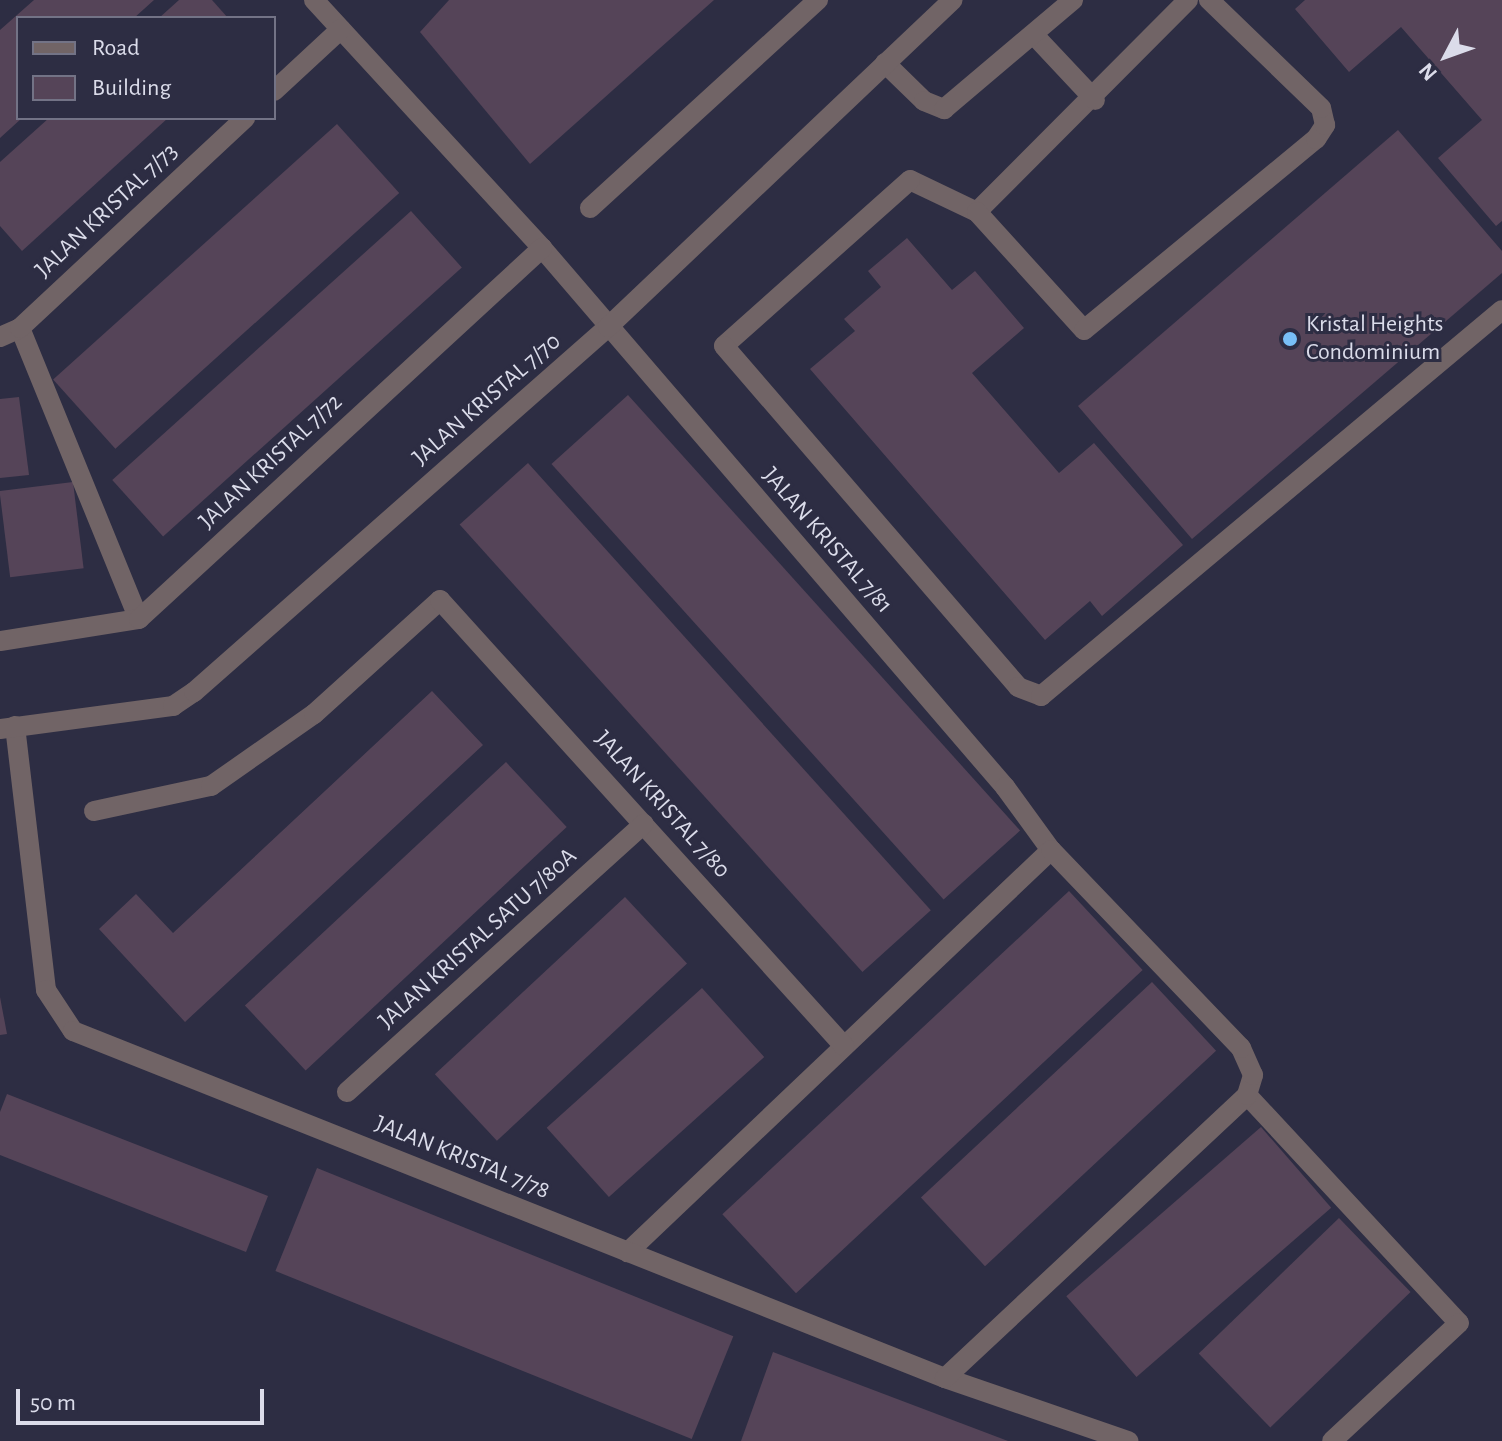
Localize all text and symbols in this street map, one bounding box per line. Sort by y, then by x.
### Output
legend [16,16,276,120]
north arrow [1406,16,1486,96]
text: Road [92,36,140,60]
text: N [1415,59,1441,85]
text: Building [92,76,171,100]
street label: JALAN KRISTAL 7/73 [30,138,184,284]
place label: Kristal Heights Condominium [1306,311,1443,367]
street label: JALAN KRISTAL 7/70 [407,328,567,472]
marker: Kristal Heights Condominium [1281,330,1299,348]
street label: JALAN KRISTAL 7/72 [193,388,349,536]
street label: JALAN KRISTAL 7/81 [756,462,898,620]
street label: JALAN KRISTAL 7/80 [588,725,736,885]
street label: JALAN KRISTAL SATU 7/80A [373,842,583,1036]
street label: JALAN KRISTAL 7/78 [370,1110,554,1206]
scale bar [20,1373,268,1423]
text: 50 m [30,1391,76,1415]

